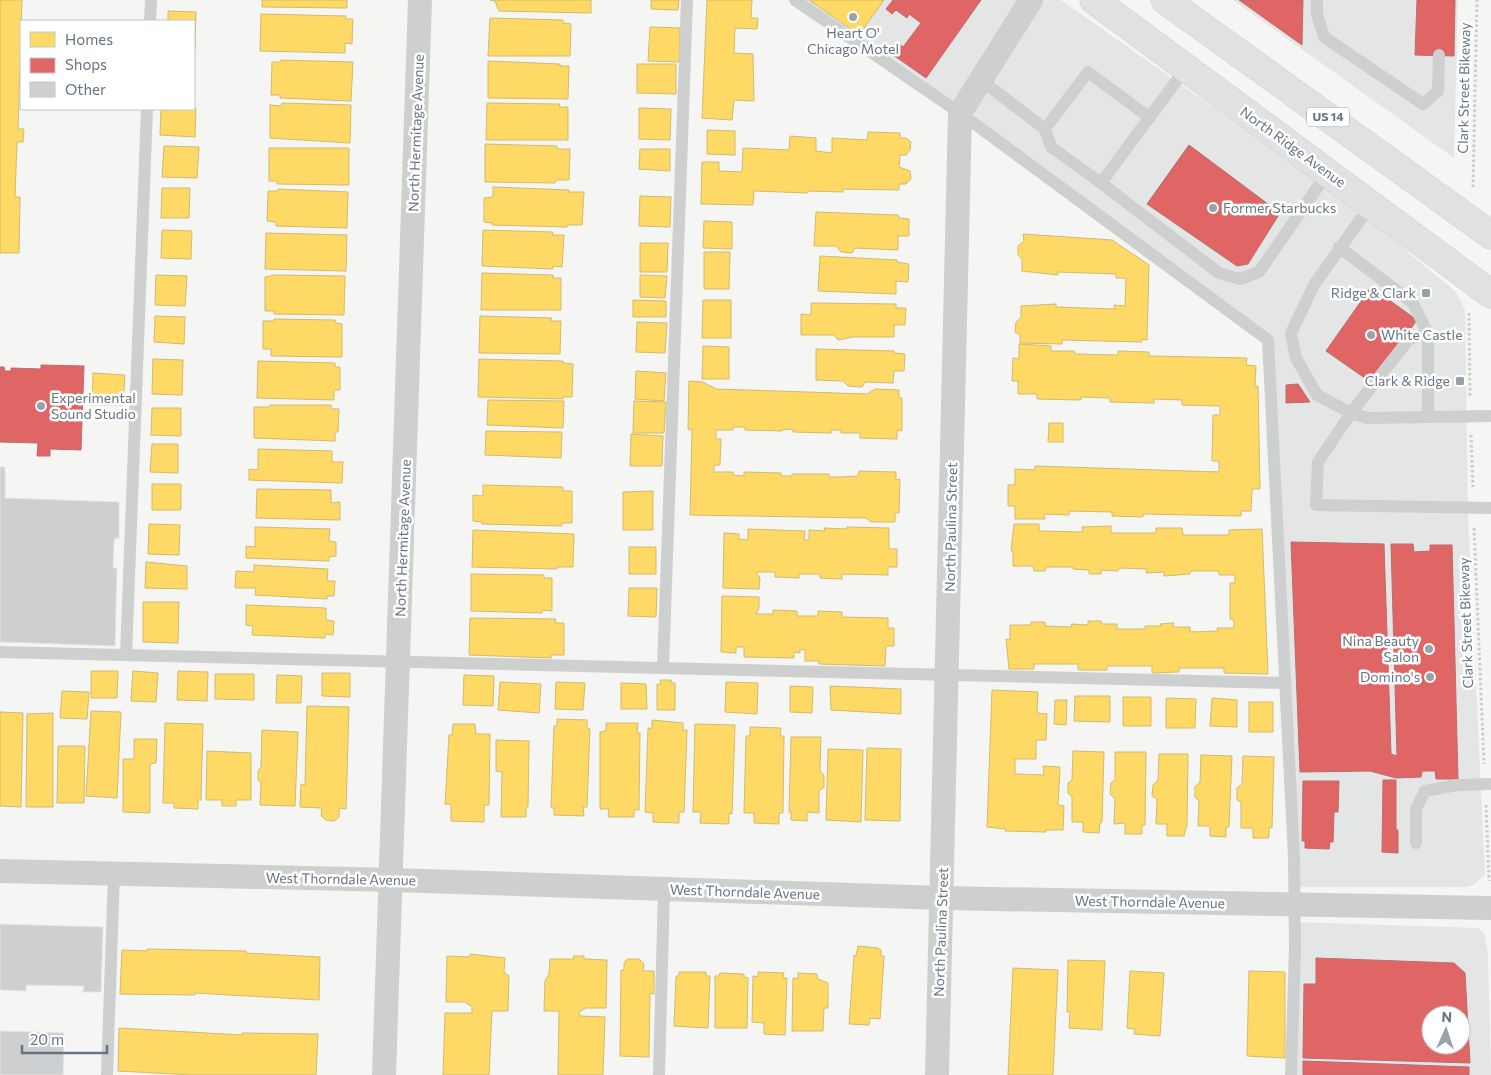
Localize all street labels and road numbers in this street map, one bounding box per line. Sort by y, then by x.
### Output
street label: Clark Street Bikeway [1454,22,1473,154]
street label: North Hermitage Avenue [404,54,427,212]
street label: North Ridge Avenue [1237,103,1349,191]
road number: US 14 [1307,108,1349,126]
street label: North Hermitage Avenue [391,459,414,617]
street label: North Paulina Street [941,462,960,592]
street label: Clark Street Bikeway [1455,557,1476,689]
street label: North Paulina Street [930,867,951,997]
street label: West Thorndale Avenue [266,869,416,888]
street label: West Thorndale Avenue [670,880,820,903]
street label: West Thorndale Avenue [1075,892,1225,911]

